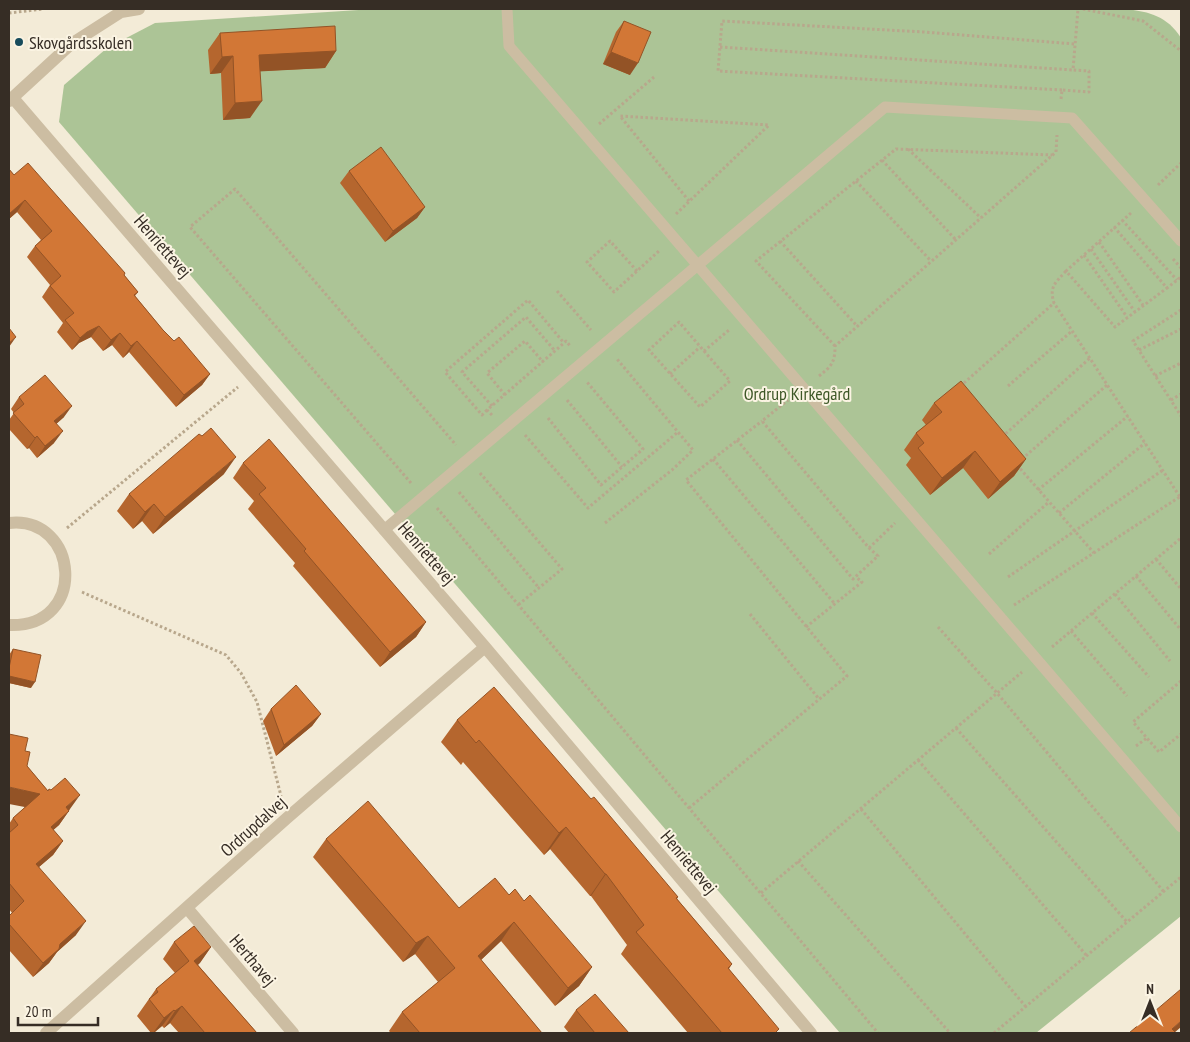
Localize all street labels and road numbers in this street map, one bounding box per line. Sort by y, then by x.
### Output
street label: Henriettevej [129,210,197,282]
street label: Henriettevej [393,517,461,589]
street label: Ordrupdalvej [215,790,291,862]
street label: Henriettevej [656,825,722,899]
street label: Herthavej [225,929,281,991]

